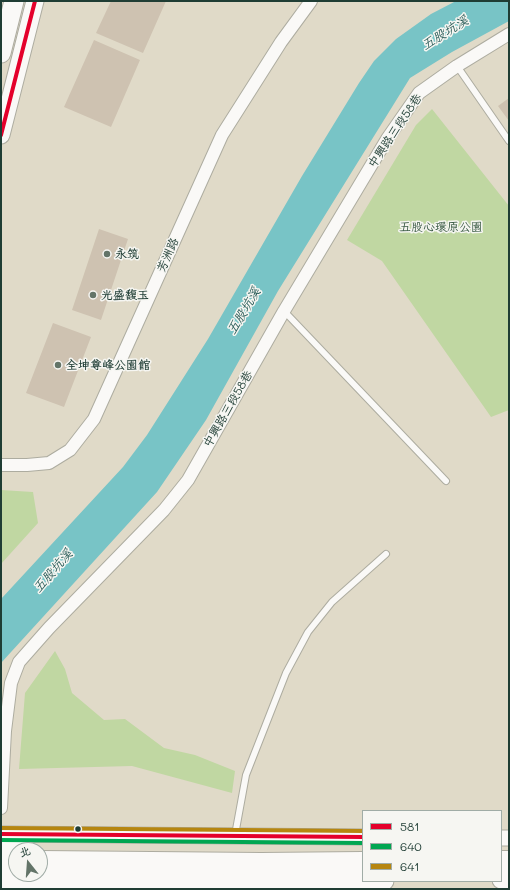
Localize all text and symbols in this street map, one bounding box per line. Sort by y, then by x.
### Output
water label: 五股坑溪 [419,13,471,53]
street label: 中興路三段58巷 [365,91,425,171]
park label: 五股心環原公園 [399,220,483,234]
street label: 芳洲路 [154,236,182,274]
place label: 永筑 [115,247,139,261]
marker: 永筑 [102,249,112,259]
water label: 五股坑溪 [224,285,264,337]
place label: 光盛馥玉 [101,288,149,302]
marker: 光盛馥玉 [88,290,98,300]
place label: 全坤尊峰公園館 [66,358,150,372]
marker: 全坤尊峰公園館 [53,360,63,370]
street label: 中興路三段58巷 [200,368,256,450]
water label: 五股坑溪 [30,546,76,596]
legend [362,810,502,882]
text: 581 [400,818,420,834]
unlabelled marker [73,824,83,834]
text: 640 [400,838,422,854]
north arrow [8,842,48,882]
text: 北 [17,842,32,860]
text: 641 [400,858,420,874]

